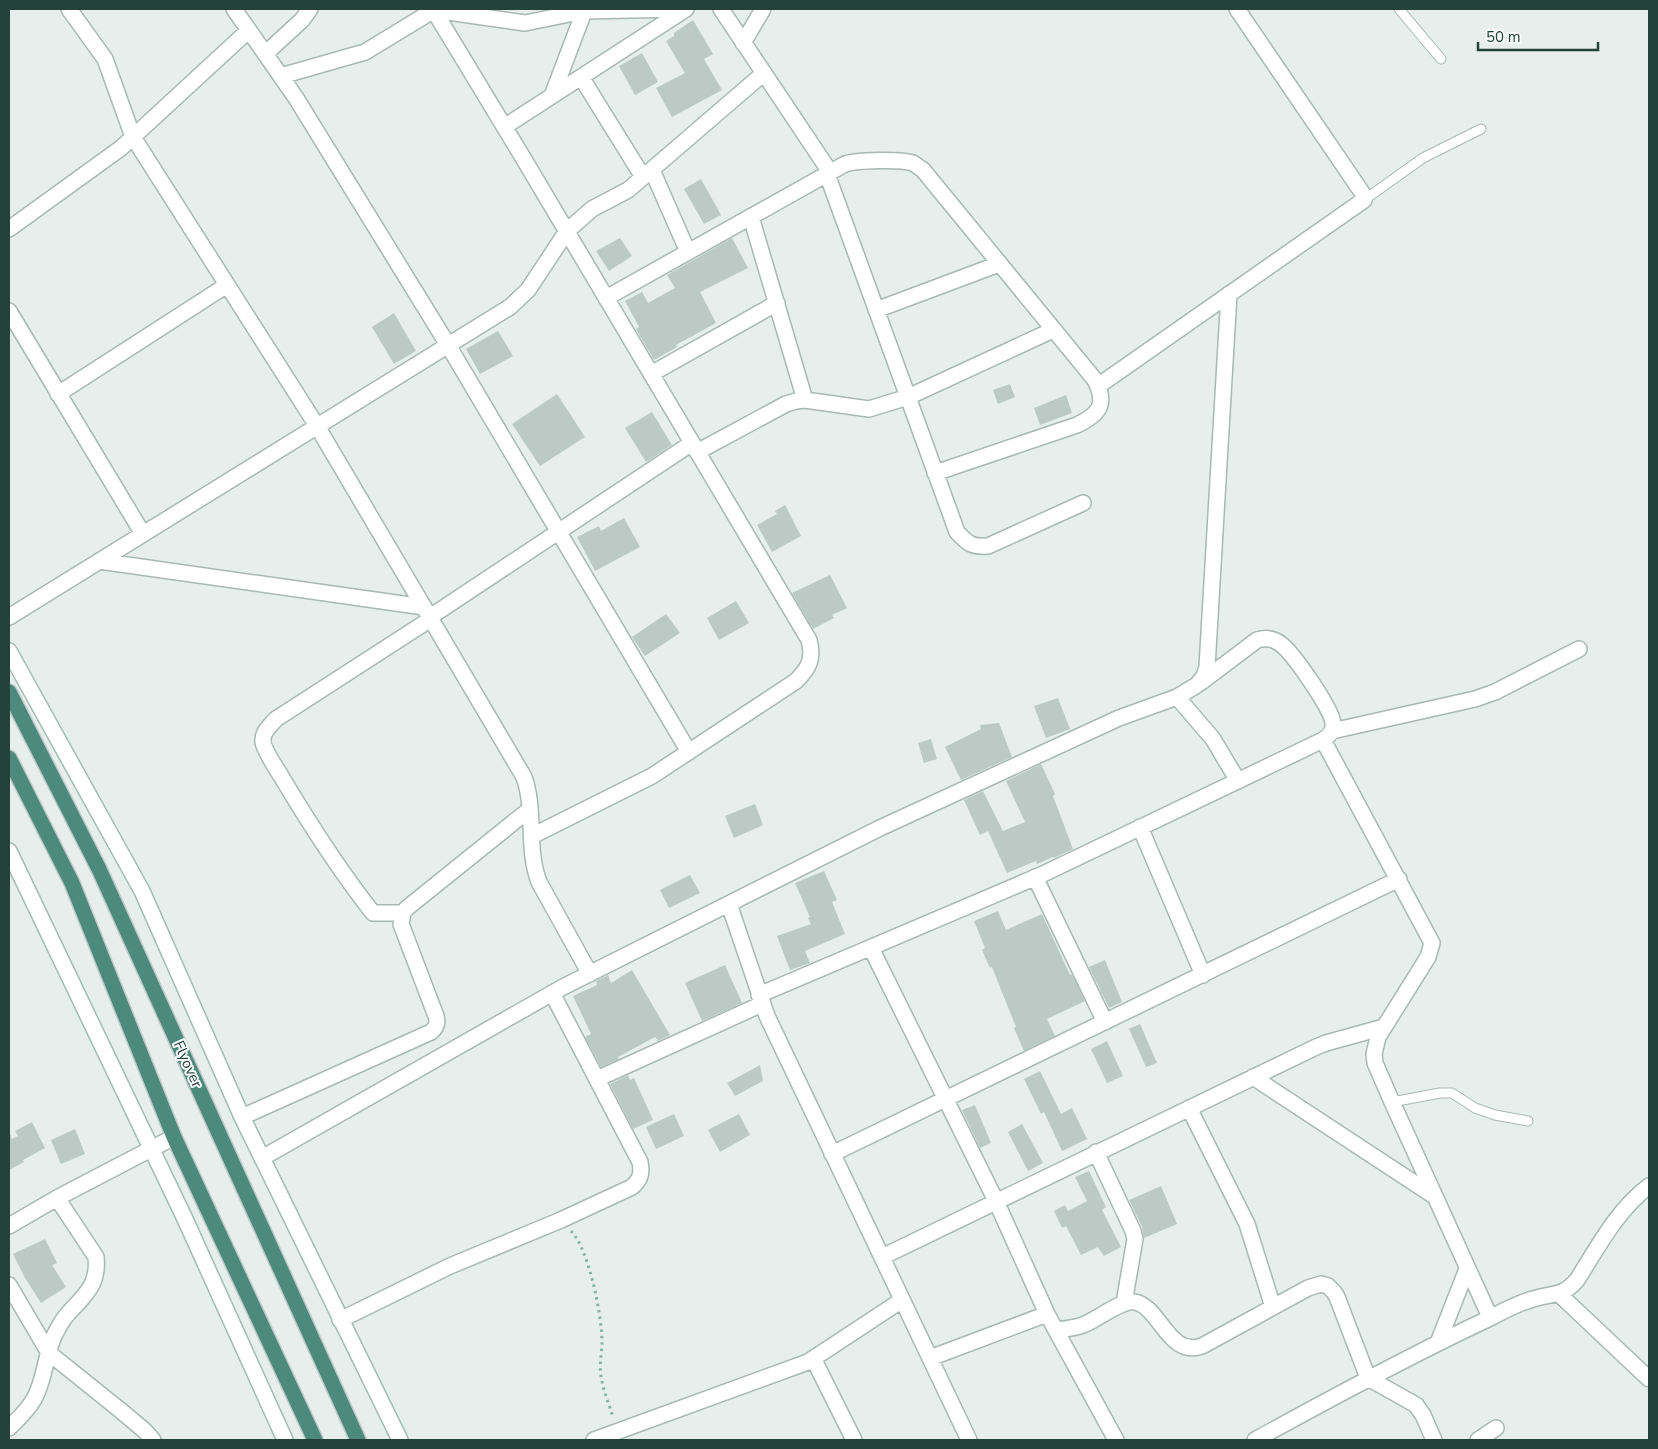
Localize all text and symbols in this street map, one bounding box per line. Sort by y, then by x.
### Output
scale bar [1478,20,1598,52]
text: 50 m [1486,27,1521,47]
street label: Flyover [169,1037,207,1091]

